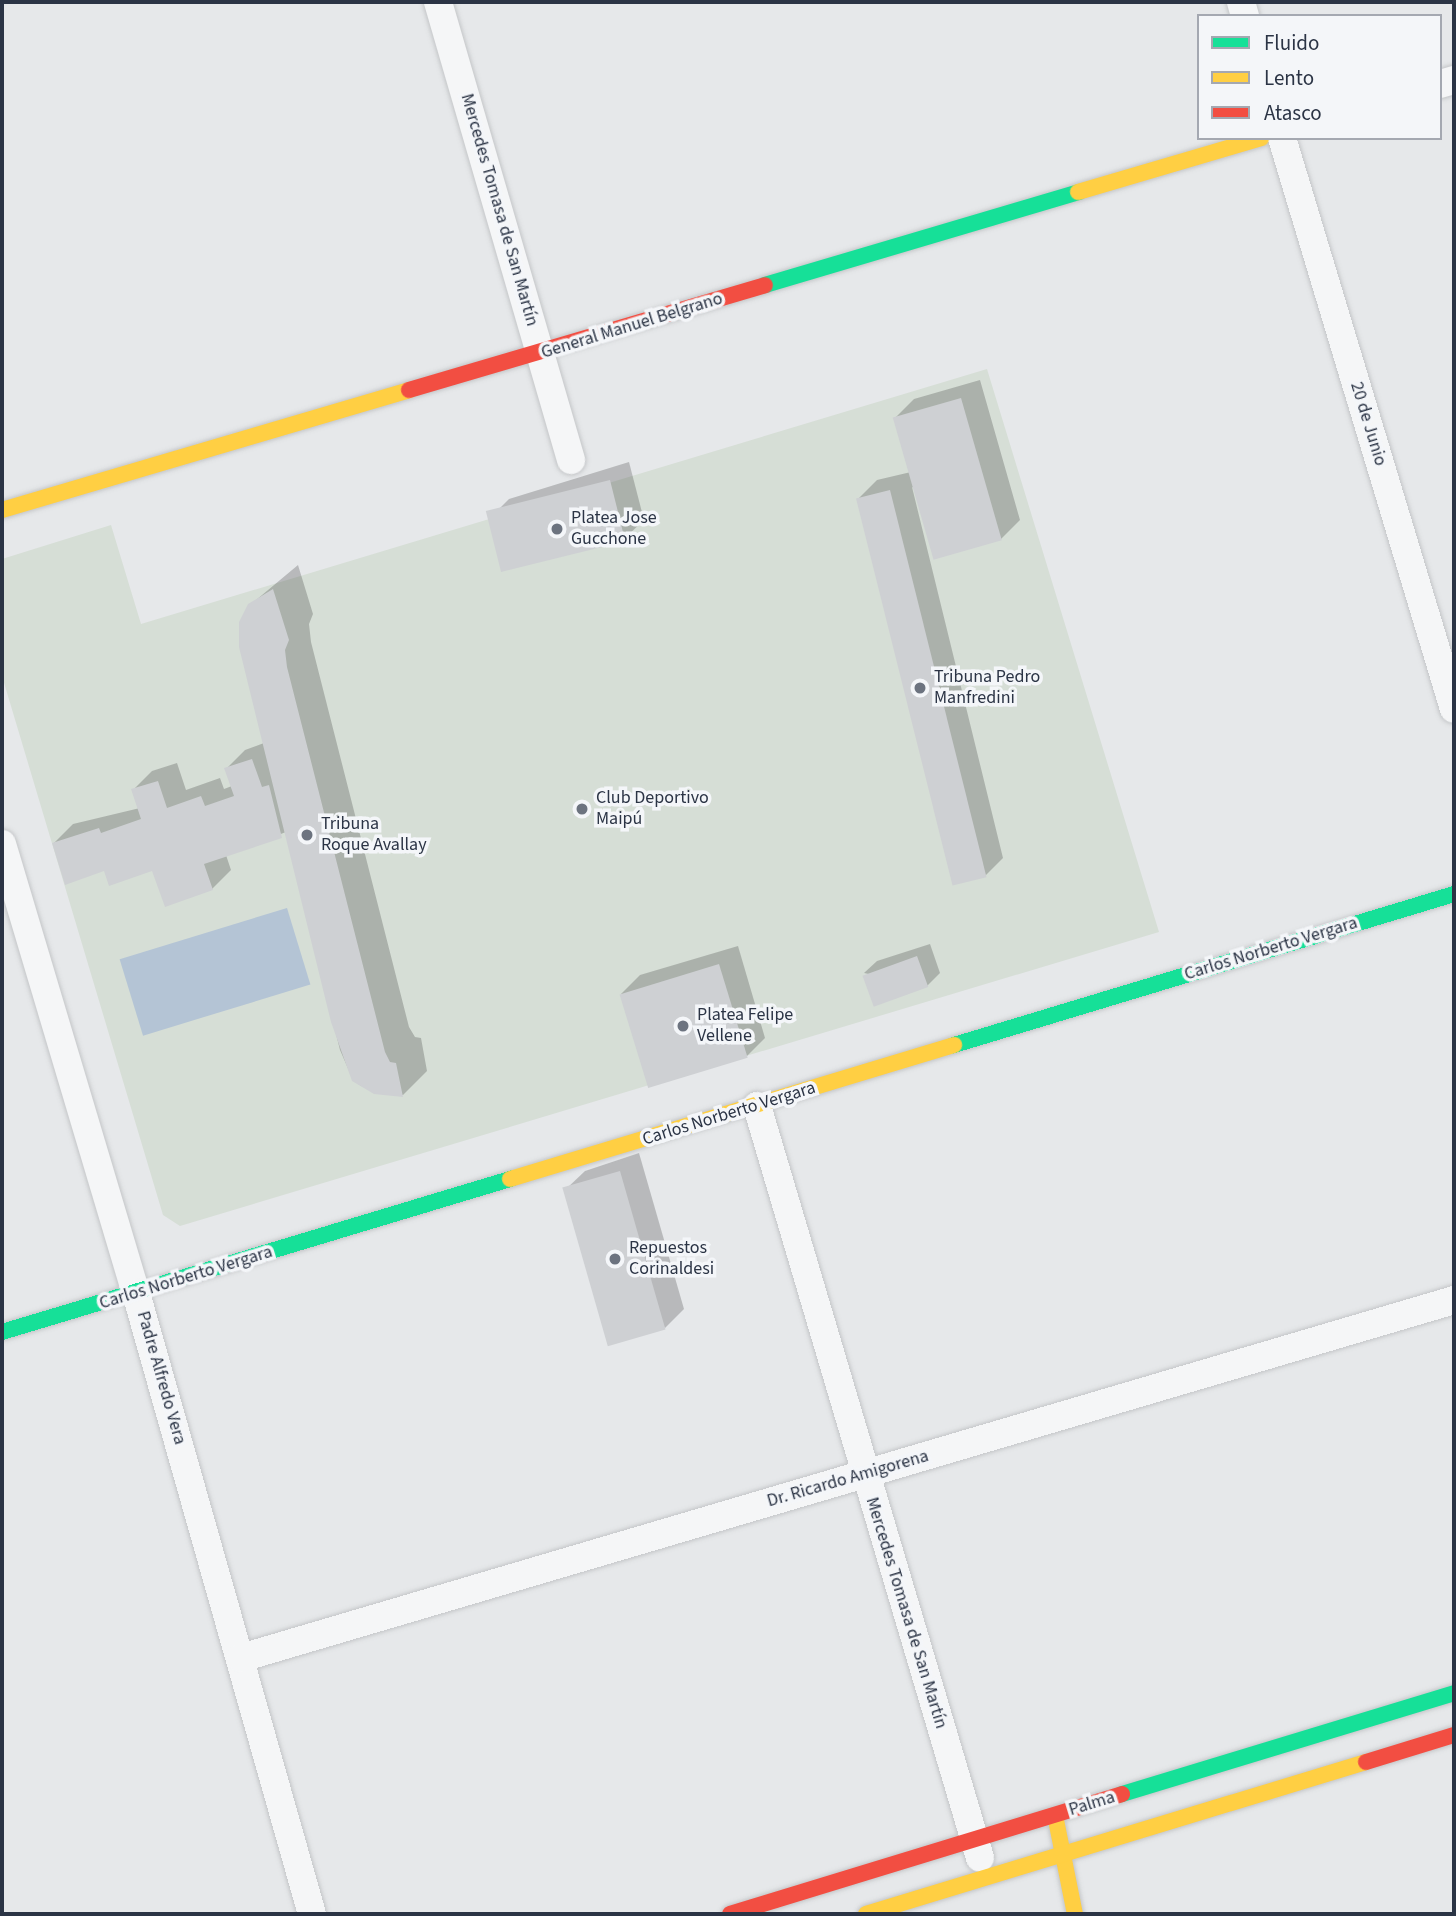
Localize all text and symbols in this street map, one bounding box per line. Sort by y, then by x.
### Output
legend [1197,14,1442,140]
text: Fluido [1264,28,1319,58]
text: Lento [1264,63,1314,93]
street label: Mercedes Tomasa de San Martín [455,91,543,329]
text: Atasco [1264,98,1322,128]
street label: General Manuel Belgrano [539,288,725,364]
street label: 20 de Junio [1345,380,1391,468]
place label: Platea Jose Gucchone [571,508,657,550]
marker: Platea Jose Gucchone [549,521,565,537]
place label: Tribuna Pedro Manfredini [934,667,1040,710]
marker: Tribuna Pedro Manfredini [912,680,928,696]
place label: Club Deportivo Maipú [596,788,709,830]
marker: Club Deportivo Maipú [574,801,590,817]
place label: Tribuna Roque Avallay [321,814,427,856]
marker: Tribuna Roque Avallay [299,827,315,843]
street label: Carlos Norberto Vergara [1182,912,1360,986]
place label: Platea Felipe Vellene [697,1005,793,1048]
marker: Platea Felipe Vellene [675,1018,691,1034]
street label: Carlos Norberto Vergara [640,1077,818,1151]
place label: Repuestos Corinaldesi [629,1238,714,1280]
street label: Carlos Norberto Vergara [97,1241,275,1315]
marker: Repuestos Corinaldesi [607,1251,623,1267]
street label: Padre Alfredo Vera [132,1309,190,1447]
street label: Dr. Ricardo Amigorena [765,1446,931,1512]
street label: Mercedes Tomasa de San Martín [860,1495,952,1731]
street label: Palma [1066,1787,1118,1821]

